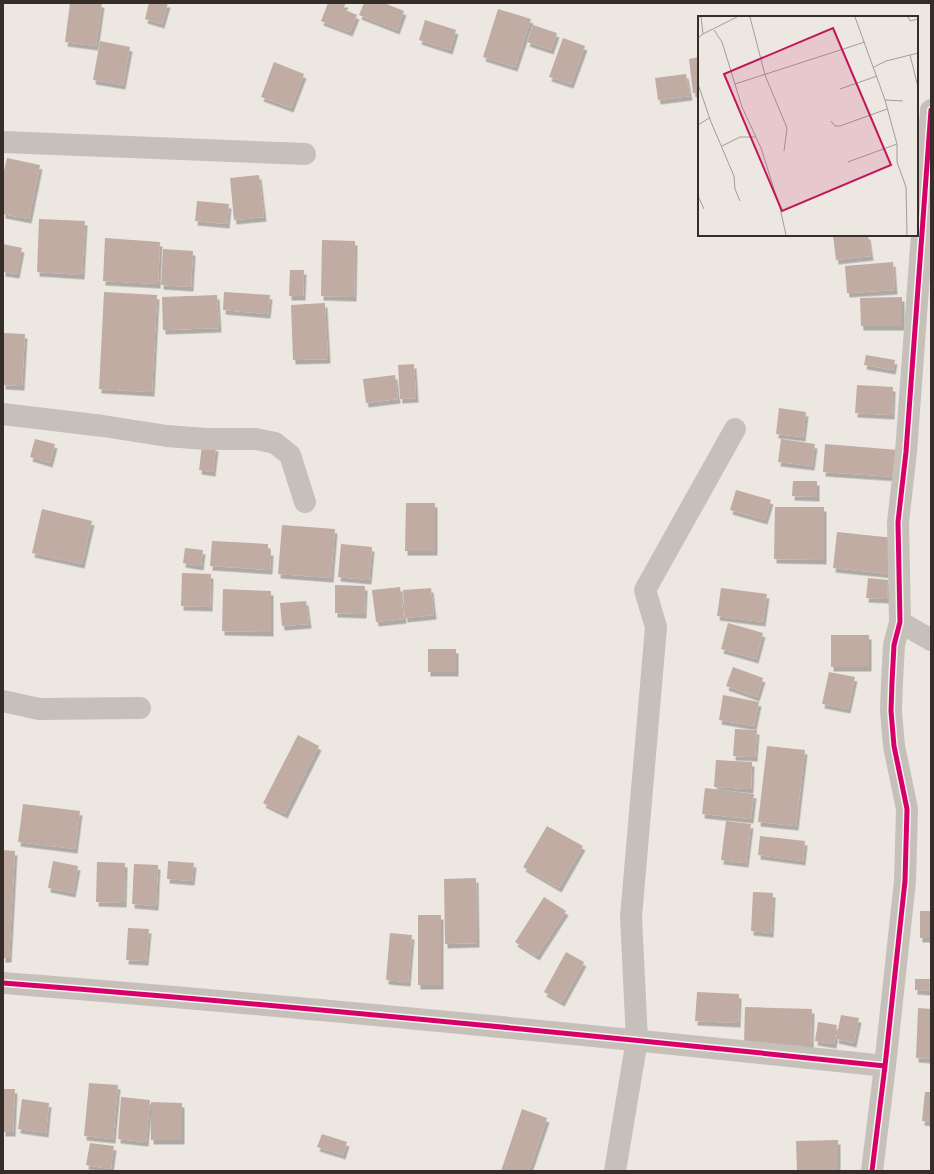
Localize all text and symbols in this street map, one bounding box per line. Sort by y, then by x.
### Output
inset map [698,16,918,236]

